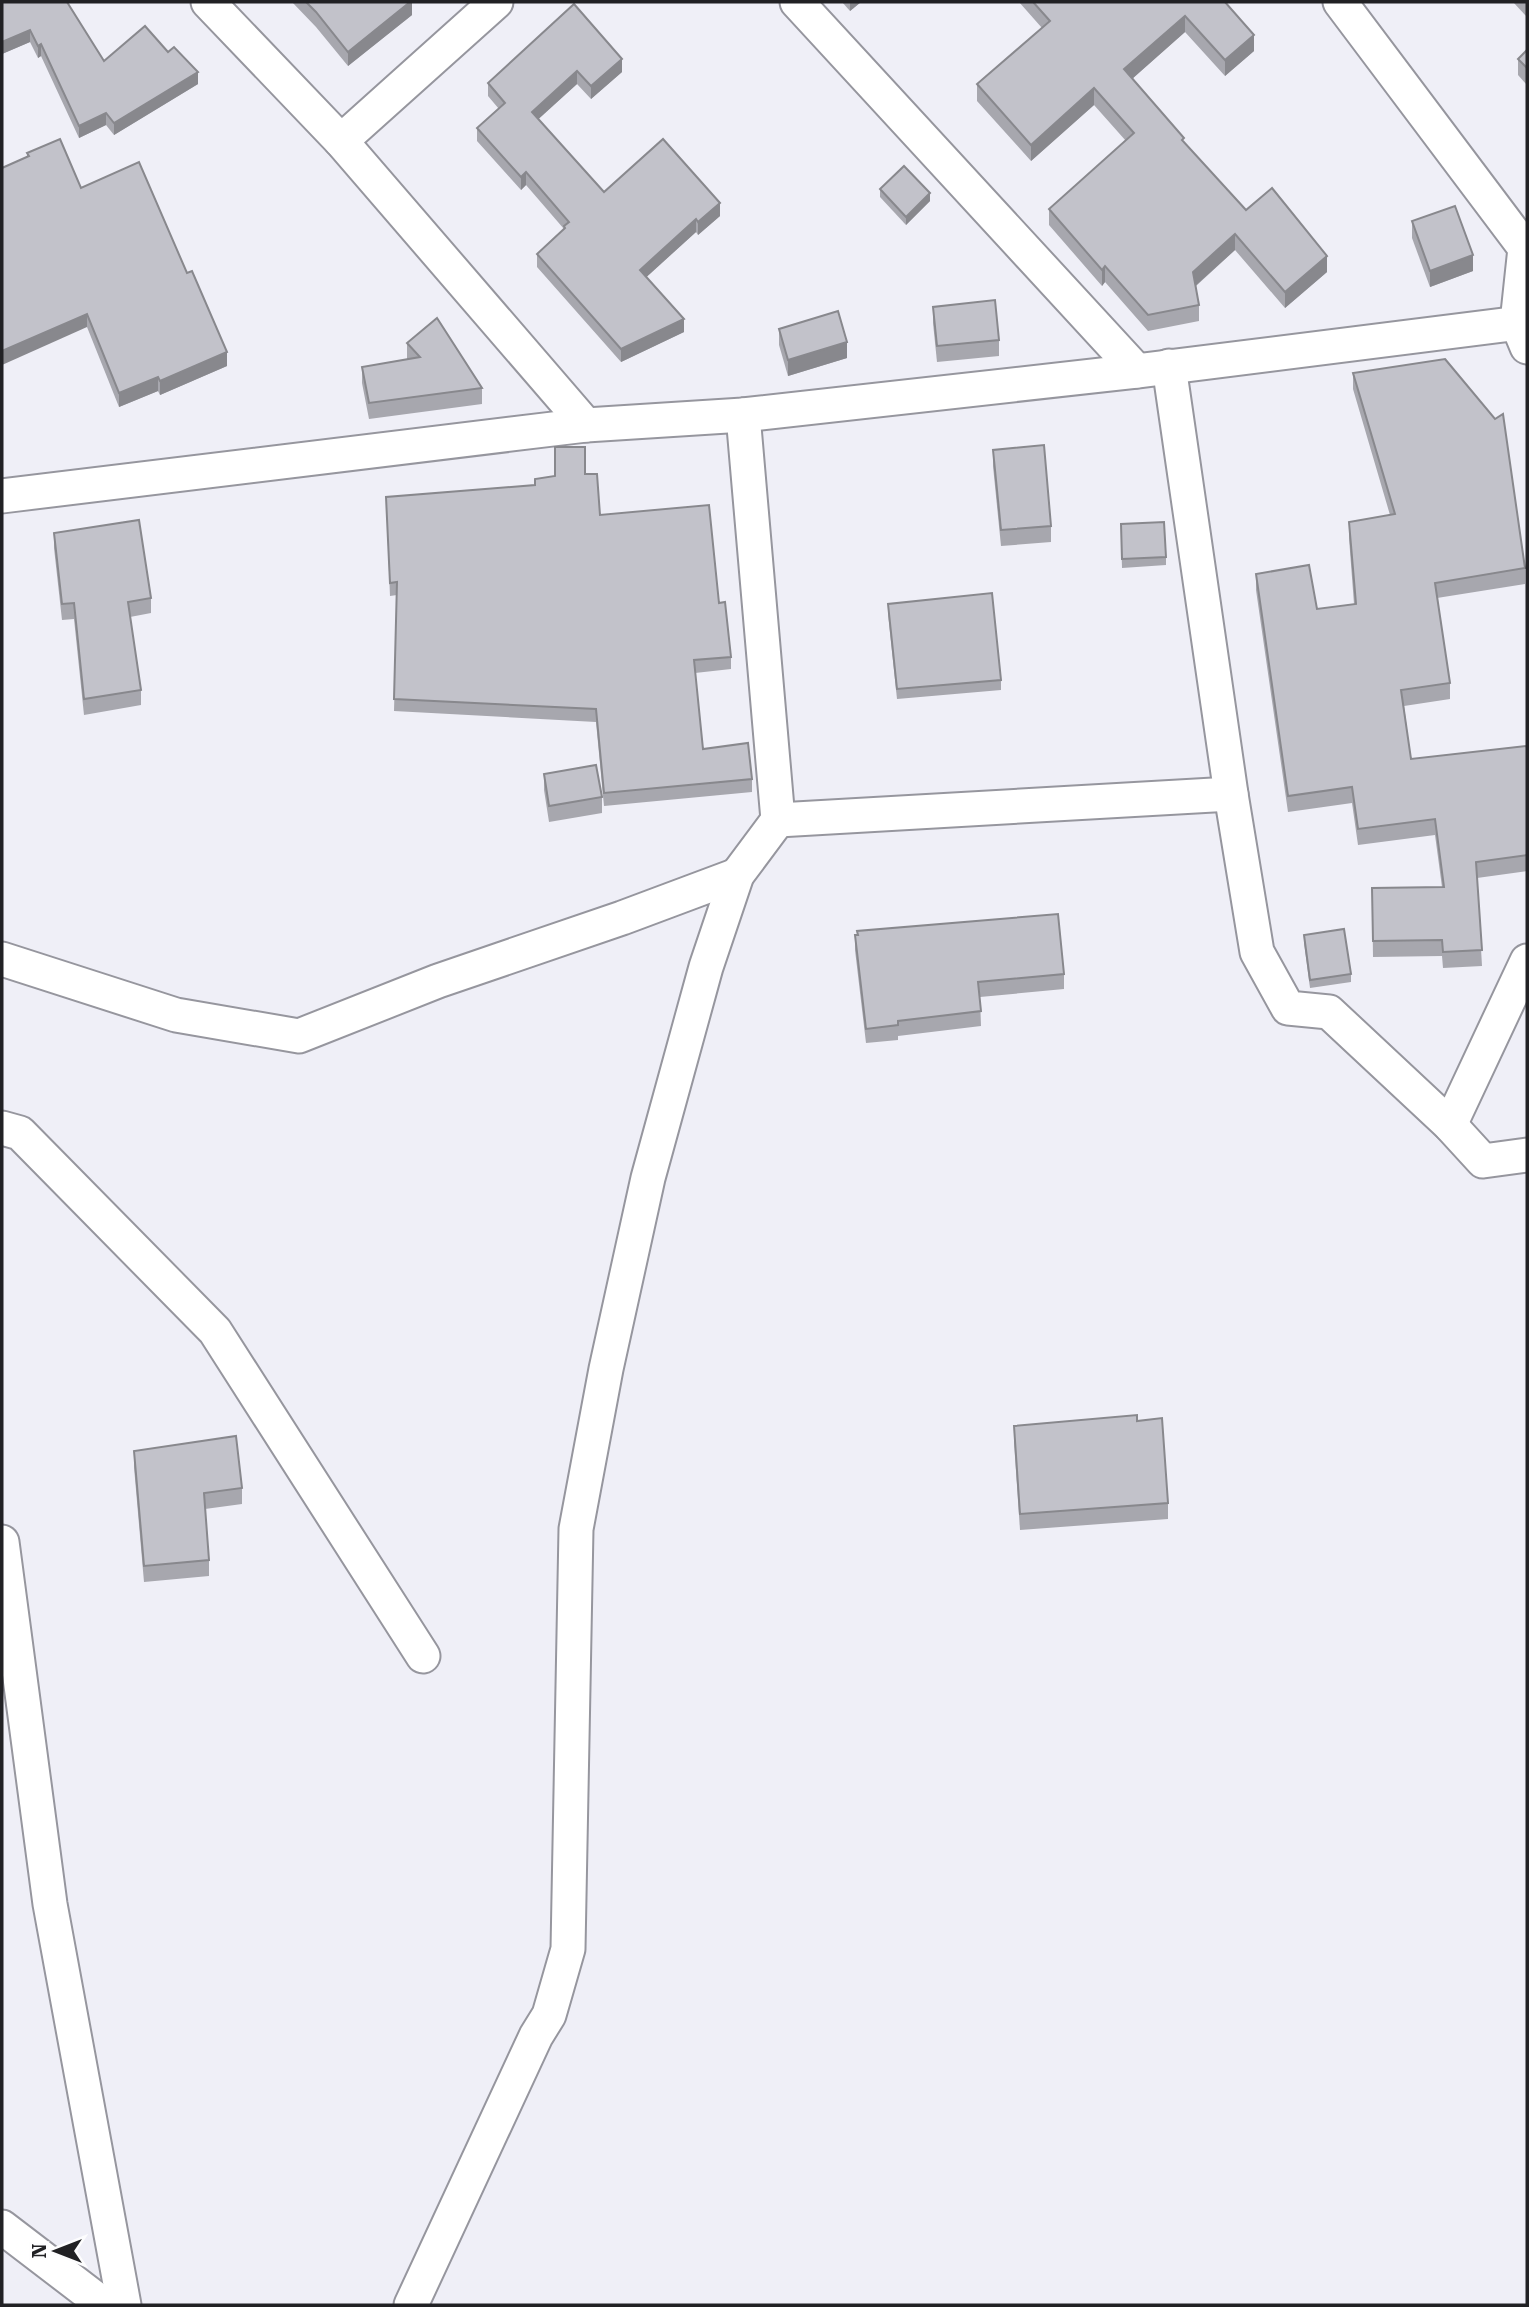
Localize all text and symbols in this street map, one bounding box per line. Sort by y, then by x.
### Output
north arrow [21,2216,91,2286]
text: N [28,2243,51,2258]

